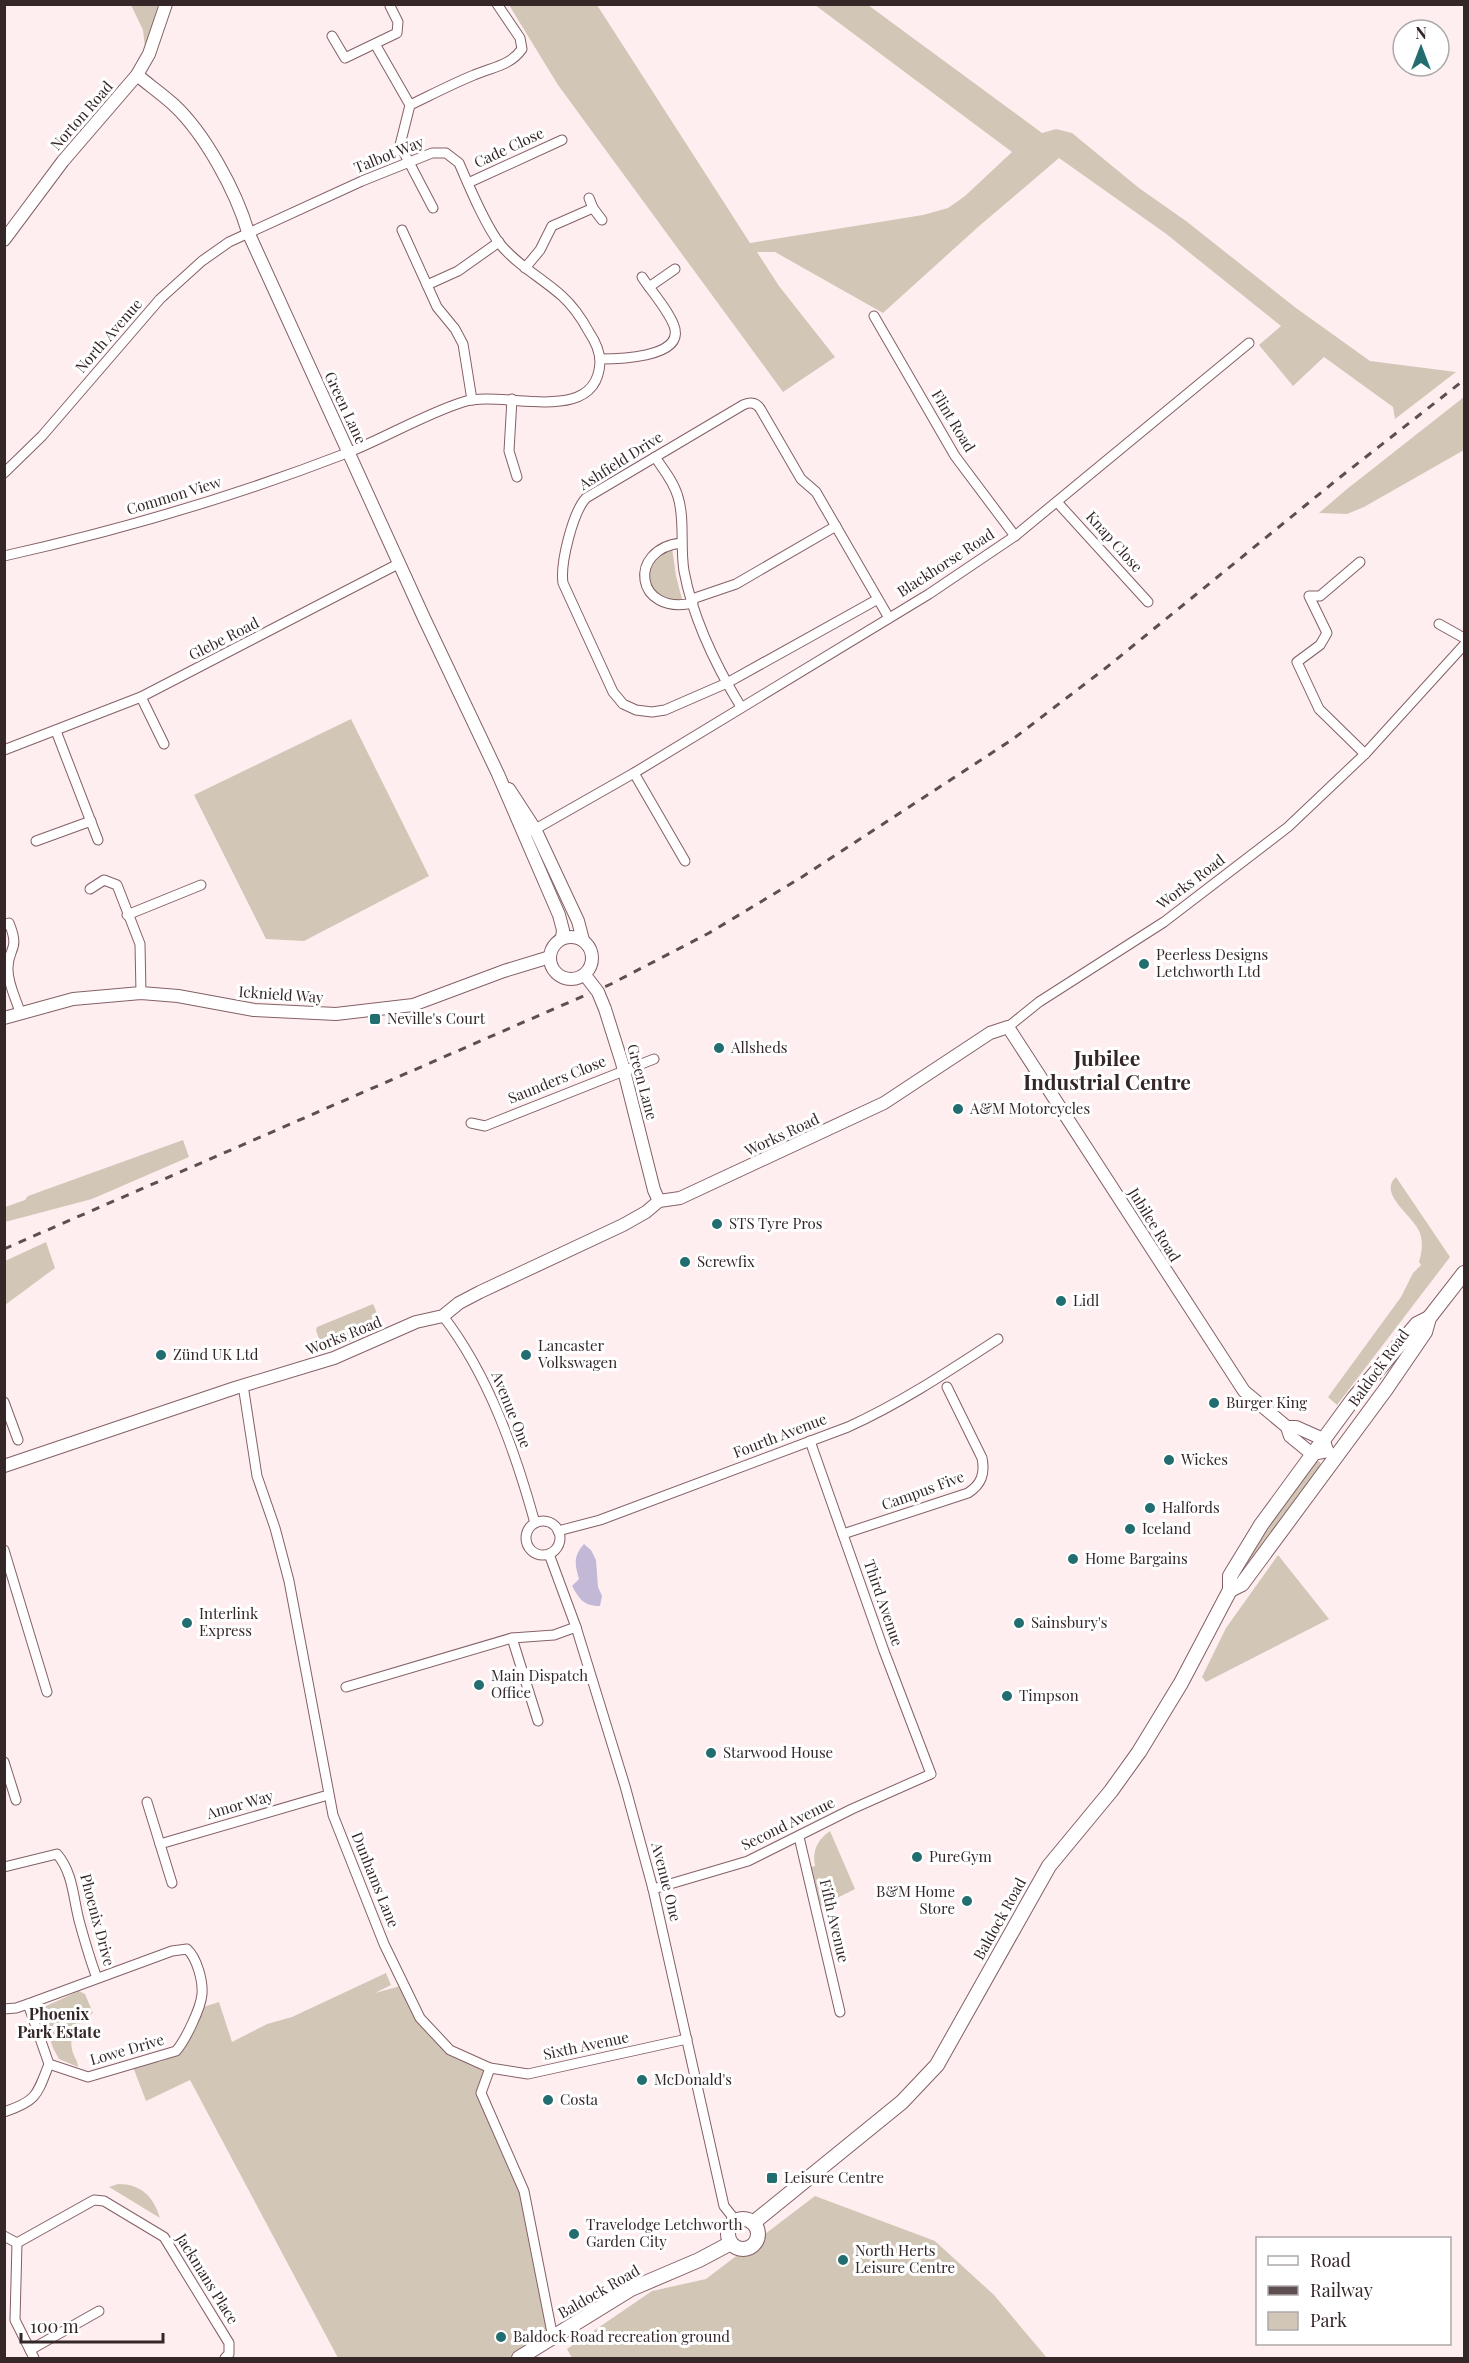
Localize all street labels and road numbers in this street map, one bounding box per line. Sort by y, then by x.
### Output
street label: Norton Road [46,76,117,154]
street label: Cade Close [470,122,547,172]
street label: Talbot Way [351,131,427,177]
street label: North Avenue [70,294,146,377]
street label: Green Lane [320,368,371,447]
street label: Flint Road [928,386,980,455]
street label: Ashfield Drive [574,426,666,494]
street label: Common View [124,471,224,519]
street label: Knap Close [1082,507,1147,576]
street label: Blackhorse Road [893,523,998,601]
street label: Glebe Road [185,612,262,664]
street label: Works Road [1152,849,1229,914]
street label: Icknield Way [238,981,325,1007]
street label: Green Lane [623,1042,663,1122]
street label: Saunders Close [505,1050,608,1108]
street label: Works Road [740,1108,822,1160]
street label: Jubilee Road [1124,1183,1186,1265]
street label: Works Road [302,1311,385,1360]
street label: Baldock Road [1343,1324,1413,1410]
street label: Avenue One [487,1367,536,1451]
street label: Fourth Avenue [730,1408,829,1462]
street label: Campus Five [879,1466,967,1514]
street label: Third Avenue [860,1557,908,1649]
street label: Amor Way [203,1785,276,1823]
street label: Second Avenue [738,1792,838,1854]
street label: Dunhams Lane [348,1829,404,1930]
street label: Avenue One [647,1839,686,1923]
street label: Phoenix Drive [76,1871,120,1968]
street label: Baldock Road [968,1874,1030,1963]
street label: Fifth Avenue [816,1877,854,1964]
street label: Sixth Avenue [541,2026,630,2064]
street label: Lowe Drive [87,2029,166,2069]
street label: Jackmans Place [172,2229,244,2327]
street label: Baldock Road [554,2260,643,2323]

